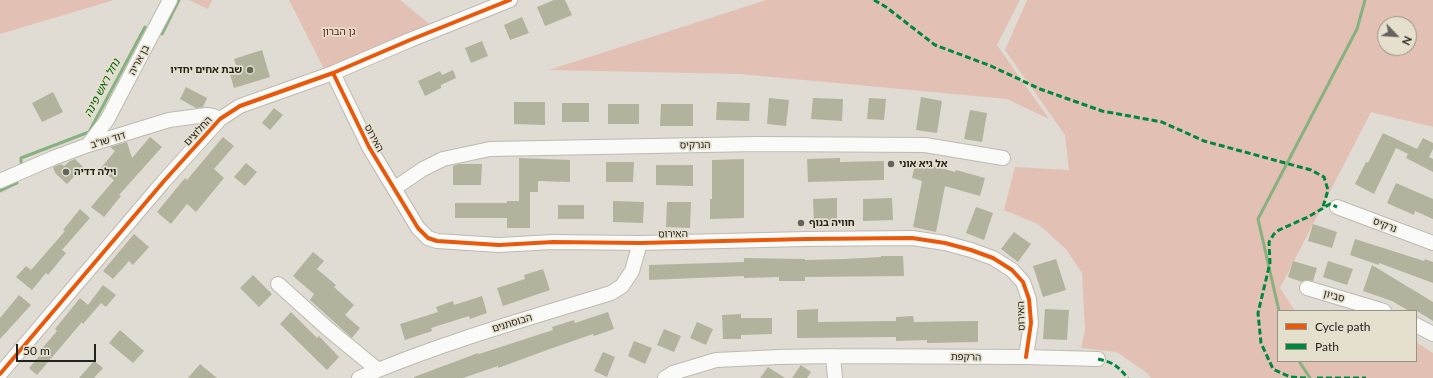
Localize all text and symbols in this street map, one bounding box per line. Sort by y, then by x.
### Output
north arrow [1377,16,1417,56]
park label: גן הברון [323,26,355,38]
text: N [1400,34,1415,47]
street label: בן אריה [126,43,152,77]
water label: נחל ראש פינה [81,57,123,119]
place label: שבת אחים יחדיו [170,64,242,76]
marker: שבת אחים יחדיו [245,65,255,75]
street label: החלוצים [181,114,215,148]
street label: האירוס [362,122,386,154]
street label: דוד שו"ב [89,129,127,151]
street label: הנרקיס [679,139,711,151]
place label: אל גיא אוני [899,158,947,170]
marker: אל גיא אוני [886,159,896,169]
place label: וילה דדיה [74,166,116,178]
marker: וילה דדיה [61,167,71,177]
street label: נרקיס [1371,215,1399,235]
place label: חוויה בנוף [809,217,855,229]
marker: חוויה בנוף [796,218,806,228]
street label: האירוס [658,228,688,240]
street label: סביון [1322,287,1346,305]
street label: האירוס [1014,301,1028,331]
legend [1277,310,1417,362]
street label: הבוסתנים [490,311,534,335]
text: Cycle path [1315,319,1370,334]
scale bar [18,336,98,362]
text: Path [1315,339,1339,354]
text: 50 m [23,343,50,358]
street label: הרקפת [951,351,981,363]

